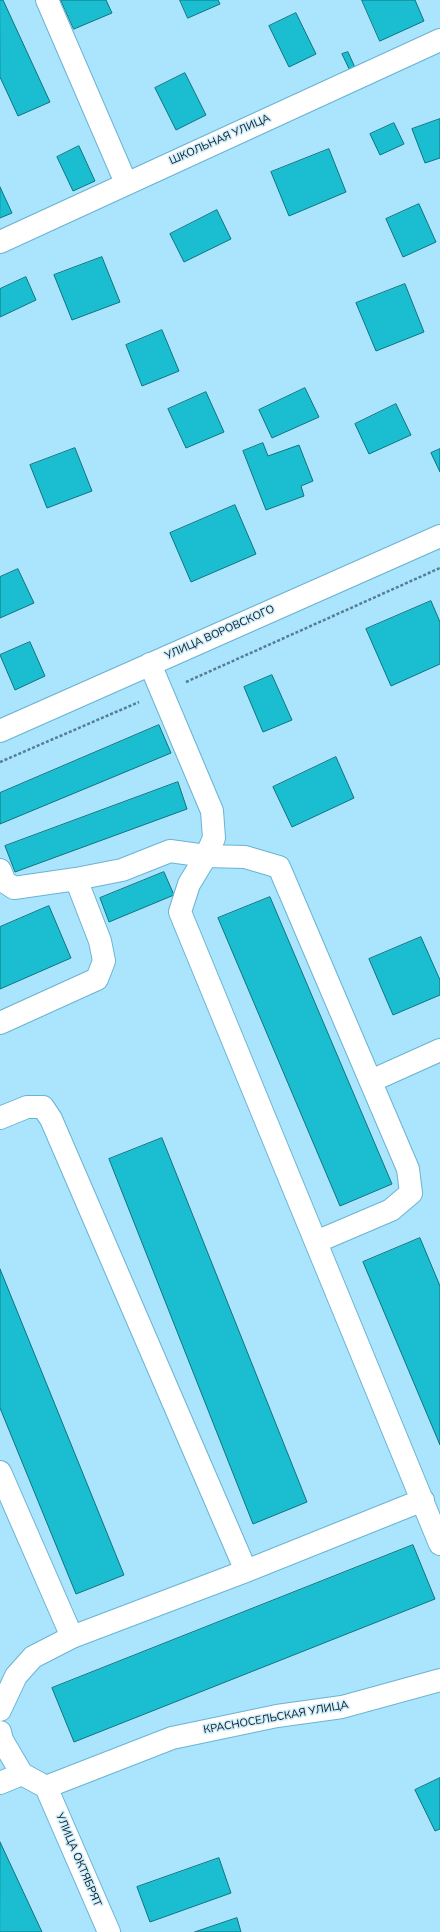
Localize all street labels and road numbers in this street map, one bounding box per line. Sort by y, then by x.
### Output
street label: ШКОЛЬНАЯ УЛИЦА [167,112,273,168]
street label: УЛИЦА ВОРОВСКОГО [163,603,277,663]
street label: КРАСНОСЕЛЬСКАЯ УЛИЦА [202,1699,350,1737]
street label: УЛИЦА ОКТЯБРЯТ [52,1811,104,1909]

